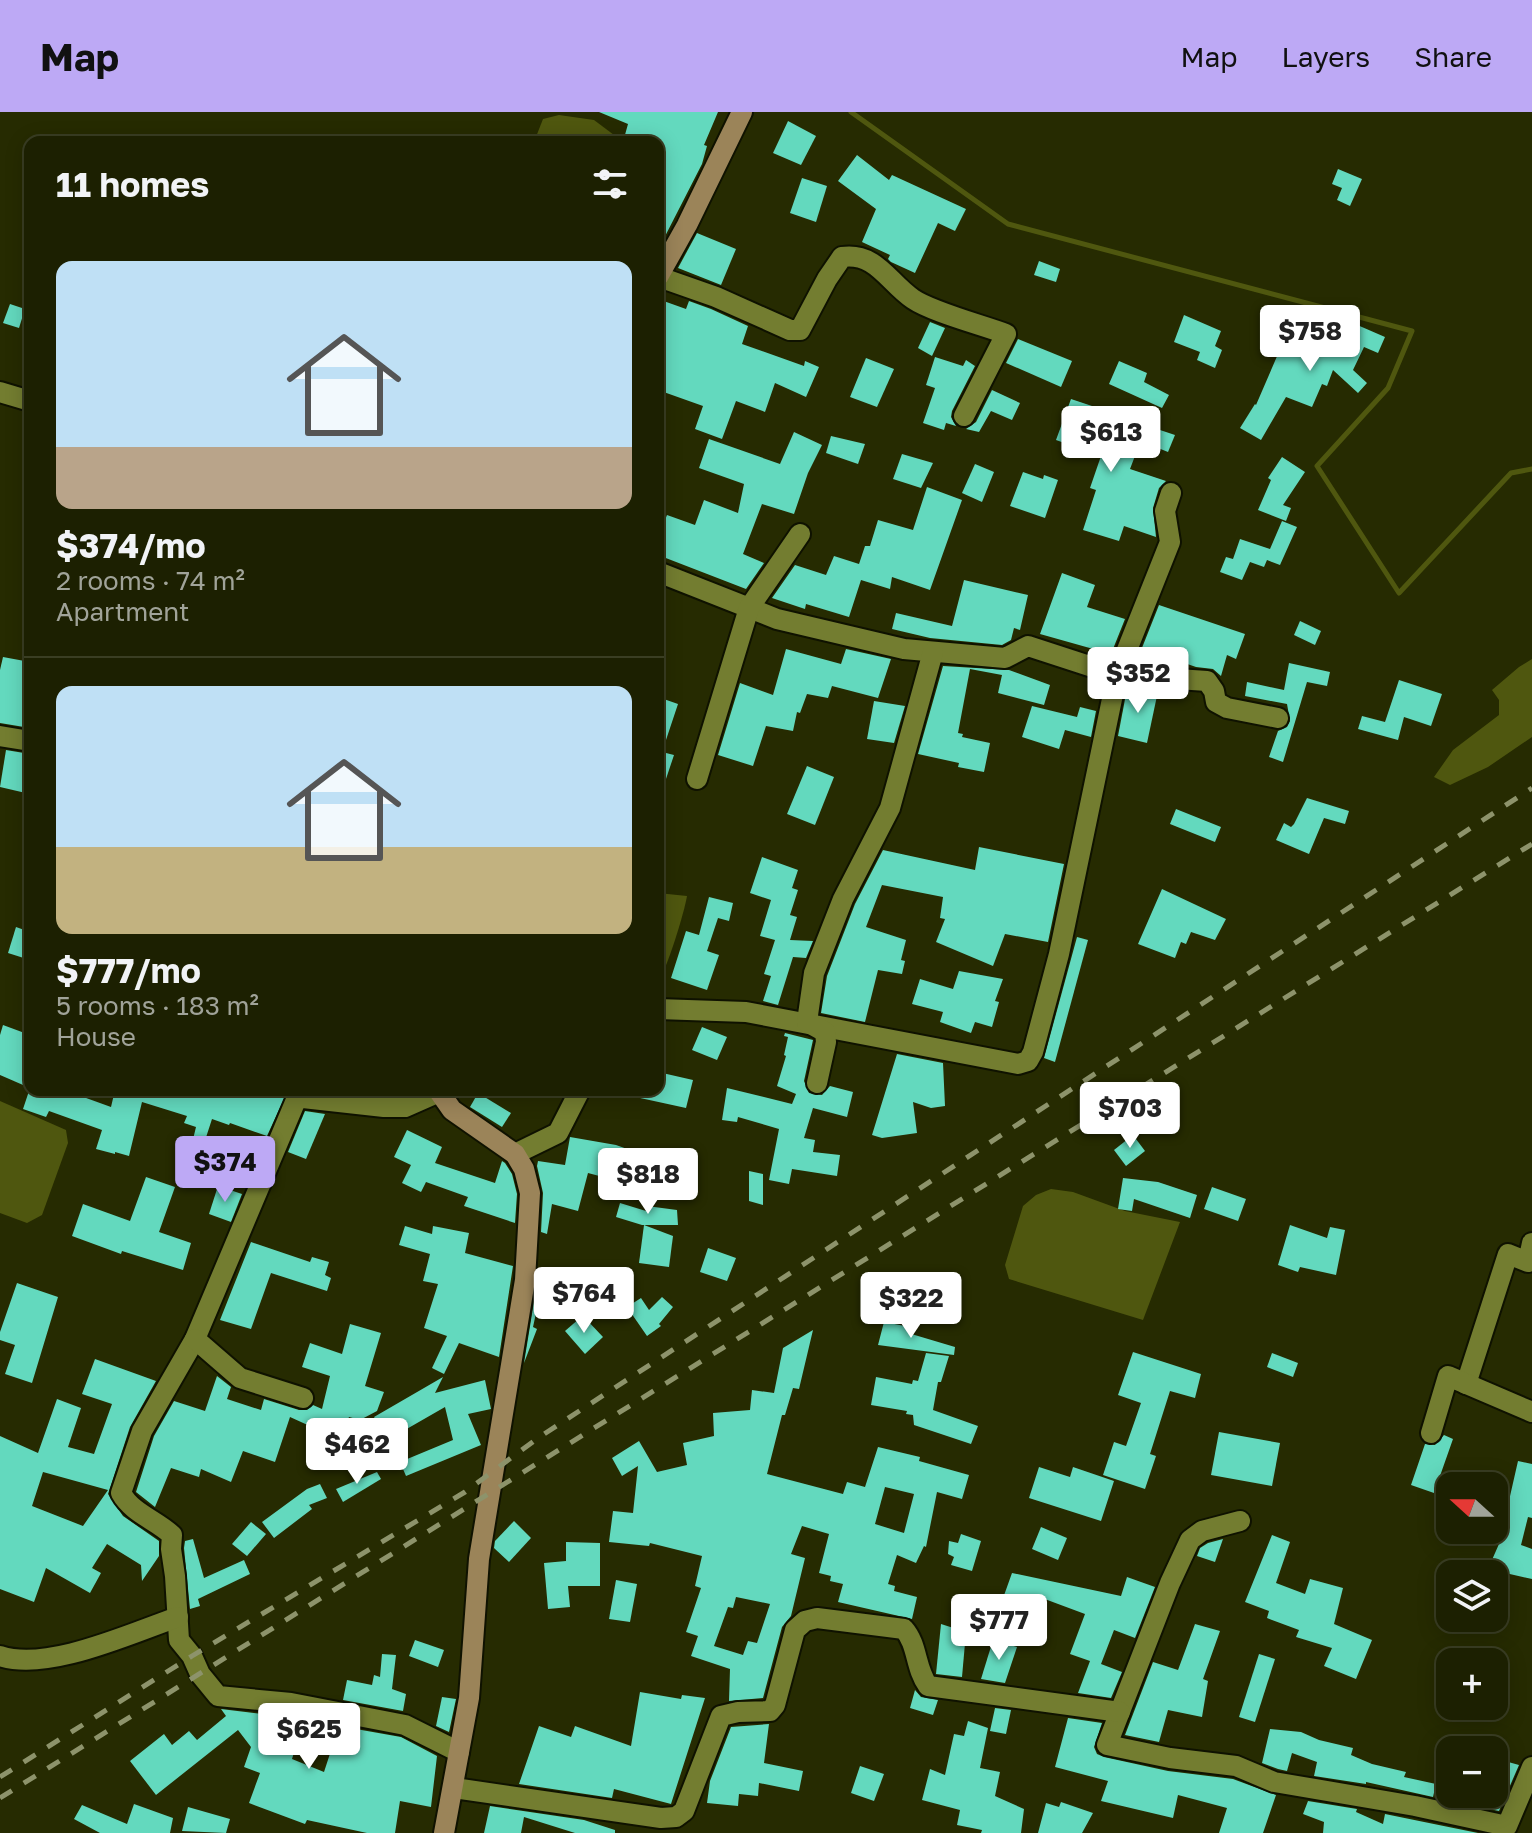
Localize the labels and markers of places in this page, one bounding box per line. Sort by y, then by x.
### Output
pin: $758 [1263,305,1357,373]
pin: $613 [1064,406,1158,474]
pin: $352 [1091,647,1185,715]
pin: $703 [1083,1082,1177,1150]
pin: $374 [178,1136,272,1204]
pin: $818 [601,1148,695,1216]
pin: $764 [537,1267,631,1335]
pin: $322 [864,1272,958,1340]
pin: $462 [310,1418,404,1486]
pin: $777 [952,1594,1046,1662]
pin: $625 [262,1703,356,1771]

